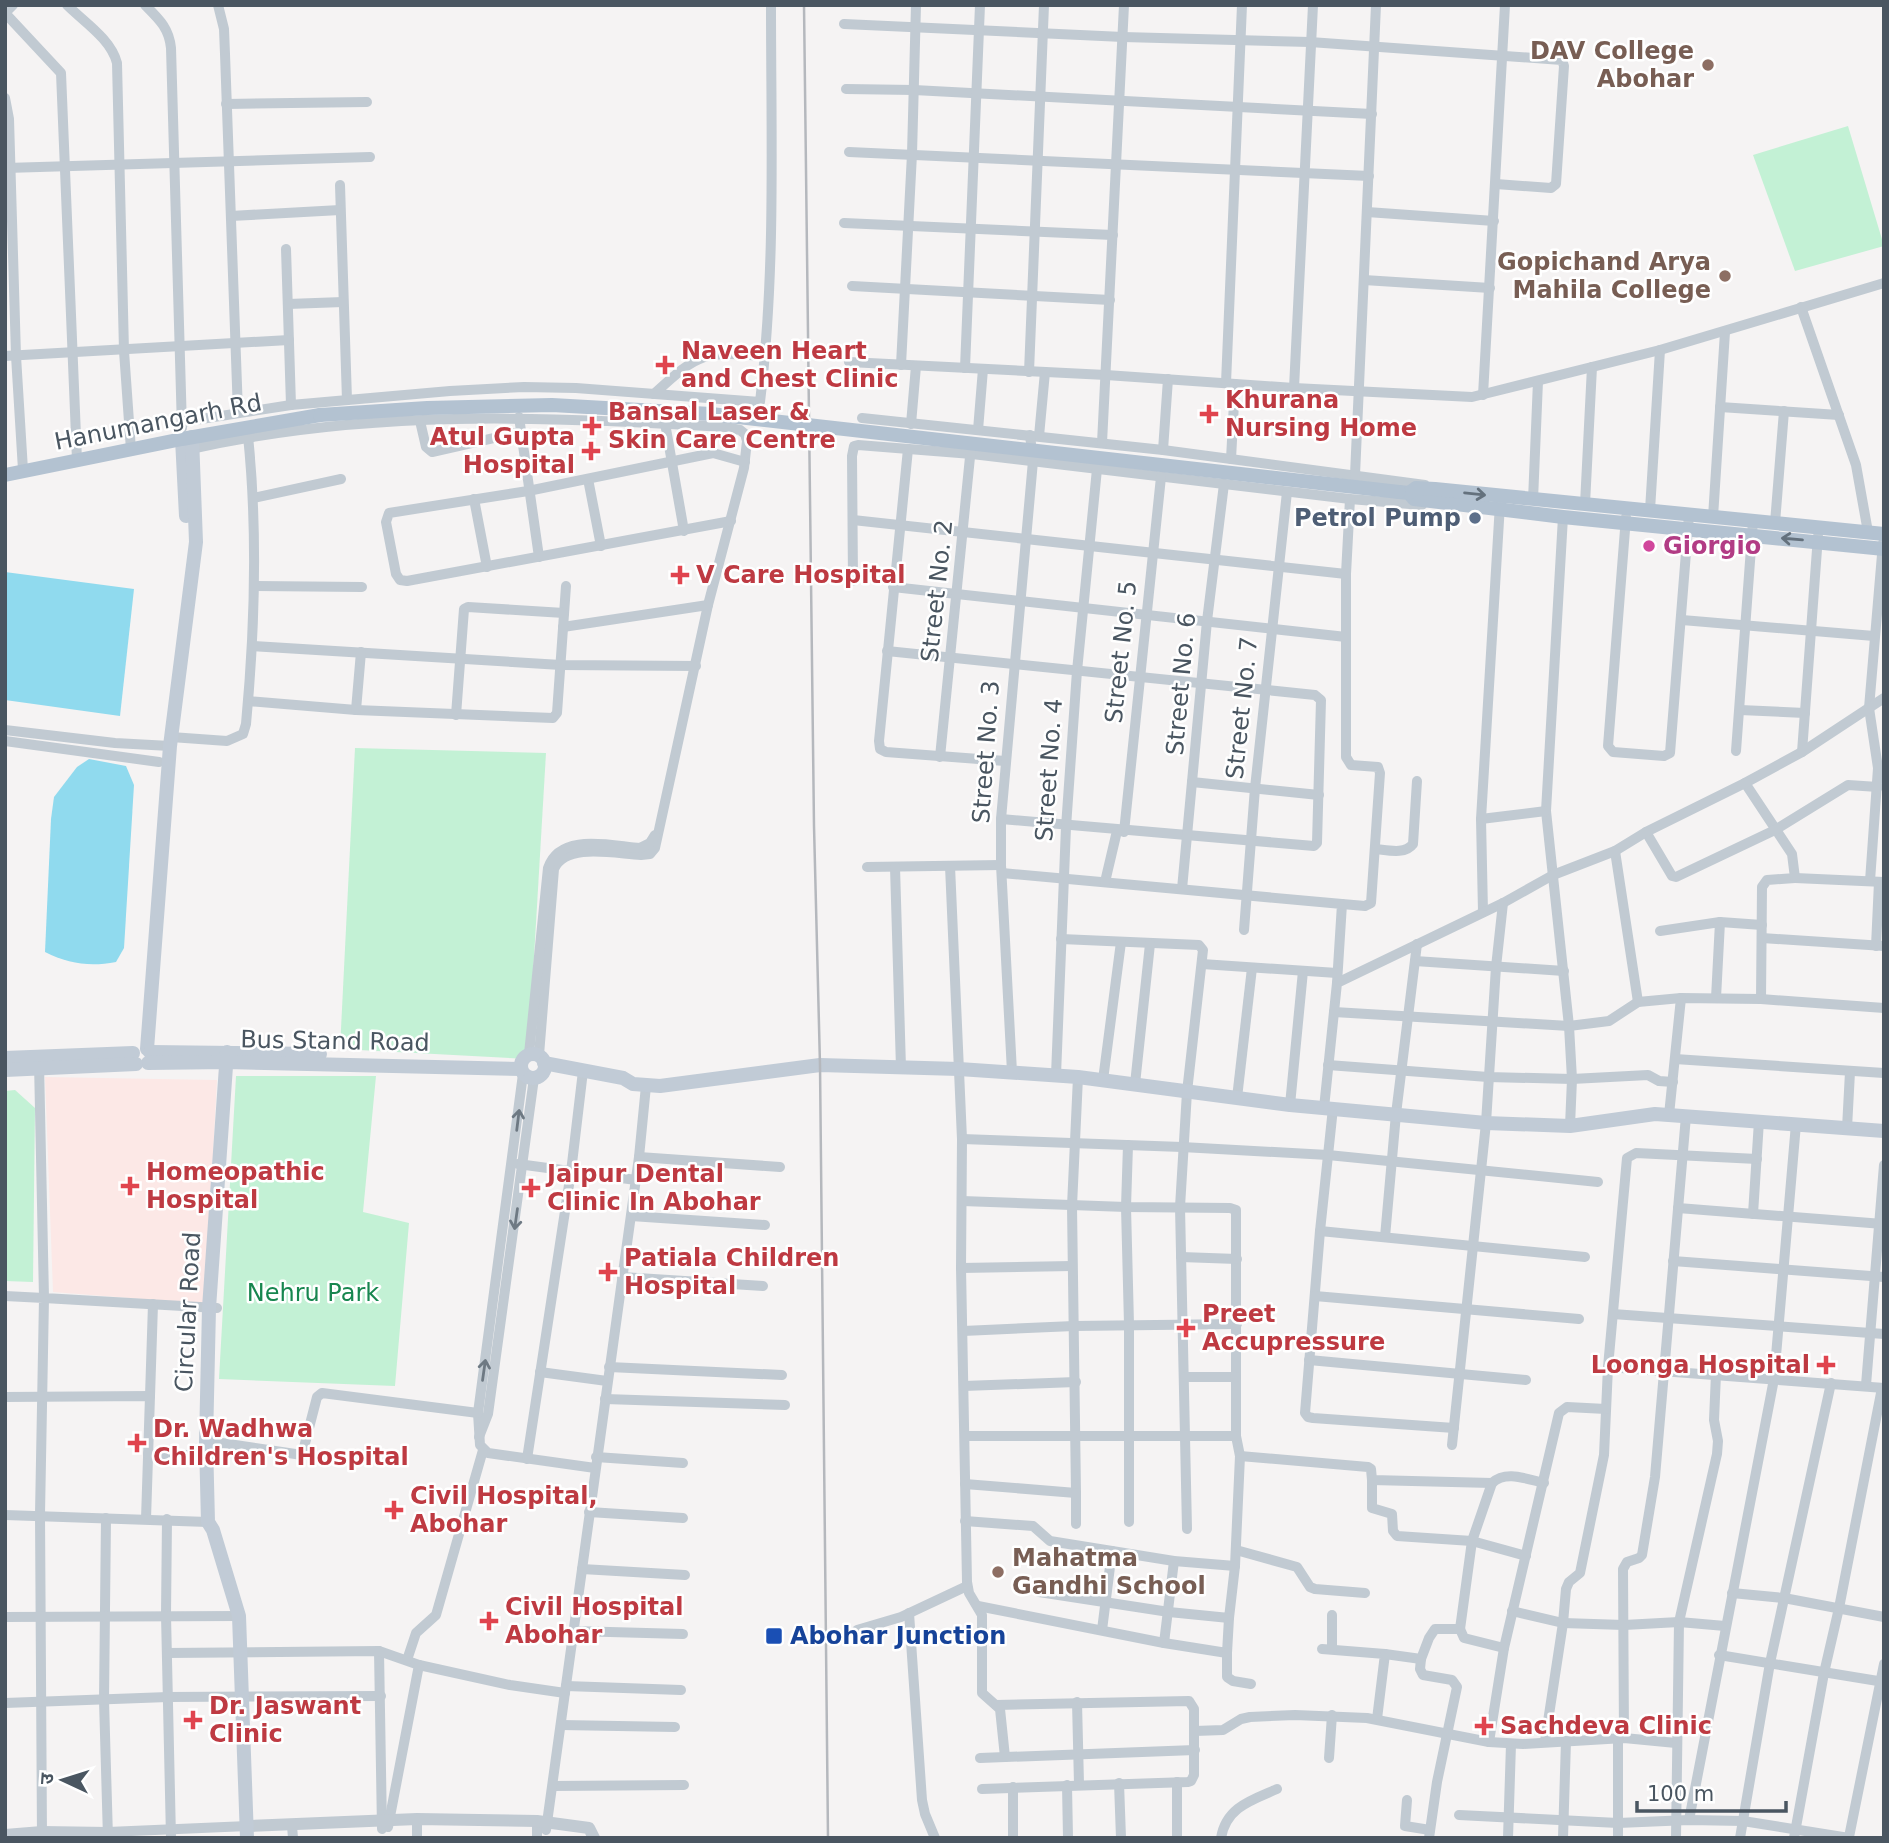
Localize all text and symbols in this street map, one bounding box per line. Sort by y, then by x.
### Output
place label: DAV College Abohar [1530,37,1694,93]
marker: DAV College Abohar [1700,57,1716,73]
place label: Gopichand Arya Mahila College [1497,248,1711,304]
marker: Gopichand Arya Mahila College [1717,268,1733,284]
place label: Naveen Heart and Chest Clinic [681,337,899,393]
marker: Naveen Heart and Chest Clinic [655,355,675,375]
place label: Khurana Nursing Home [1225,386,1417,442]
street label: Hanumangarh Rd [52,388,264,456]
place label: Bansal Laser & Skin Care Centre [608,398,836,454]
marker: Khurana Nursing Home [1199,404,1219,424]
marker: Bansal Laser & Skin Care Centre [582,416,602,436]
place label: Atul Gupta Hospital [430,423,575,479]
marker: Atul Gupta Hospital [581,441,601,461]
one-way arrow [1463,487,1486,500]
place label: Petrol Pump [1294,504,1461,532]
marker: Petrol Pump [1467,510,1483,526]
street label: Street No. 2 [916,518,958,664]
place label: Giorgio [1663,532,1761,560]
one-way arrow [1781,532,1803,545]
marker: Giorgio [1641,538,1657,554]
place label: V Care Hospital [696,561,905,589]
marker: V Care Hospital [670,565,690,585]
street label: Street No. 5 [1100,579,1142,725]
street label: Street No. 6 [1161,611,1201,757]
street label: Street No. 7 [1221,635,1263,781]
street label: Street No. 3 [967,680,1005,824]
street label: Street No. 4 [1030,698,1068,842]
street label: Bus Stand Road [240,1025,430,1057]
one-way arrow [511,1109,524,1132]
place label: Homeopathic Hospital [146,1158,325,1214]
place label: Jaipur Dental Clinic In Abohar [545,1160,761,1216]
marker: Homeopathic Hospital [120,1176,140,1196]
marker: Jaipur Dental Clinic In Abohar [521,1178,541,1198]
one-way arrow [509,1207,522,1230]
street label: Circular Road [170,1231,206,1393]
place label: Patiala Children Hospital [624,1244,839,1300]
marker: Patiala Children Hospital [598,1262,618,1282]
park label: Nehru Park [247,1279,379,1307]
place label: Preet Accupressure [1202,1300,1385,1356]
marker: Preet Accupressure [1176,1318,1196,1338]
place label: Loonga Hospital [1591,1351,1810,1379]
marker: Loonga Hospital [1816,1355,1836,1375]
one-way arrow [478,1359,491,1381]
place label: Dr. Wadhwa Children's Hospital [153,1415,409,1471]
marker: Dr. Wadhwa Children's Hospital [127,1433,147,1453]
place label: Civil Hospital, Abohar [410,1482,598,1538]
marker: Civil Hospital, Abohar [384,1500,404,1520]
place label: Mahatma Gandhi School [1012,1544,1206,1600]
marker: Mahatma Gandhi School [990,1564,1006,1580]
place label: Civil Hospital Abohar [505,1593,683,1649]
marker: Civil Hospital Abohar [479,1611,499,1631]
place label: Abohar Junction [790,1622,1006,1650]
marker: Abohar Junction [764,1626,784,1646]
place label: Dr. Jaswant Clinic [209,1692,361,1748]
marker: Dr. Jaswant Clinic [183,1710,203,1730]
place label: Sachdeva Clinic [1500,1712,1712,1740]
marker: Sachdeva Clinic [1474,1716,1494,1736]
north arrow [28,1745,98,1815]
scale bar [1637,1770,1786,1814]
text: उ [35,1772,57,1785]
text: 100 m [1647,1782,1714,1806]

